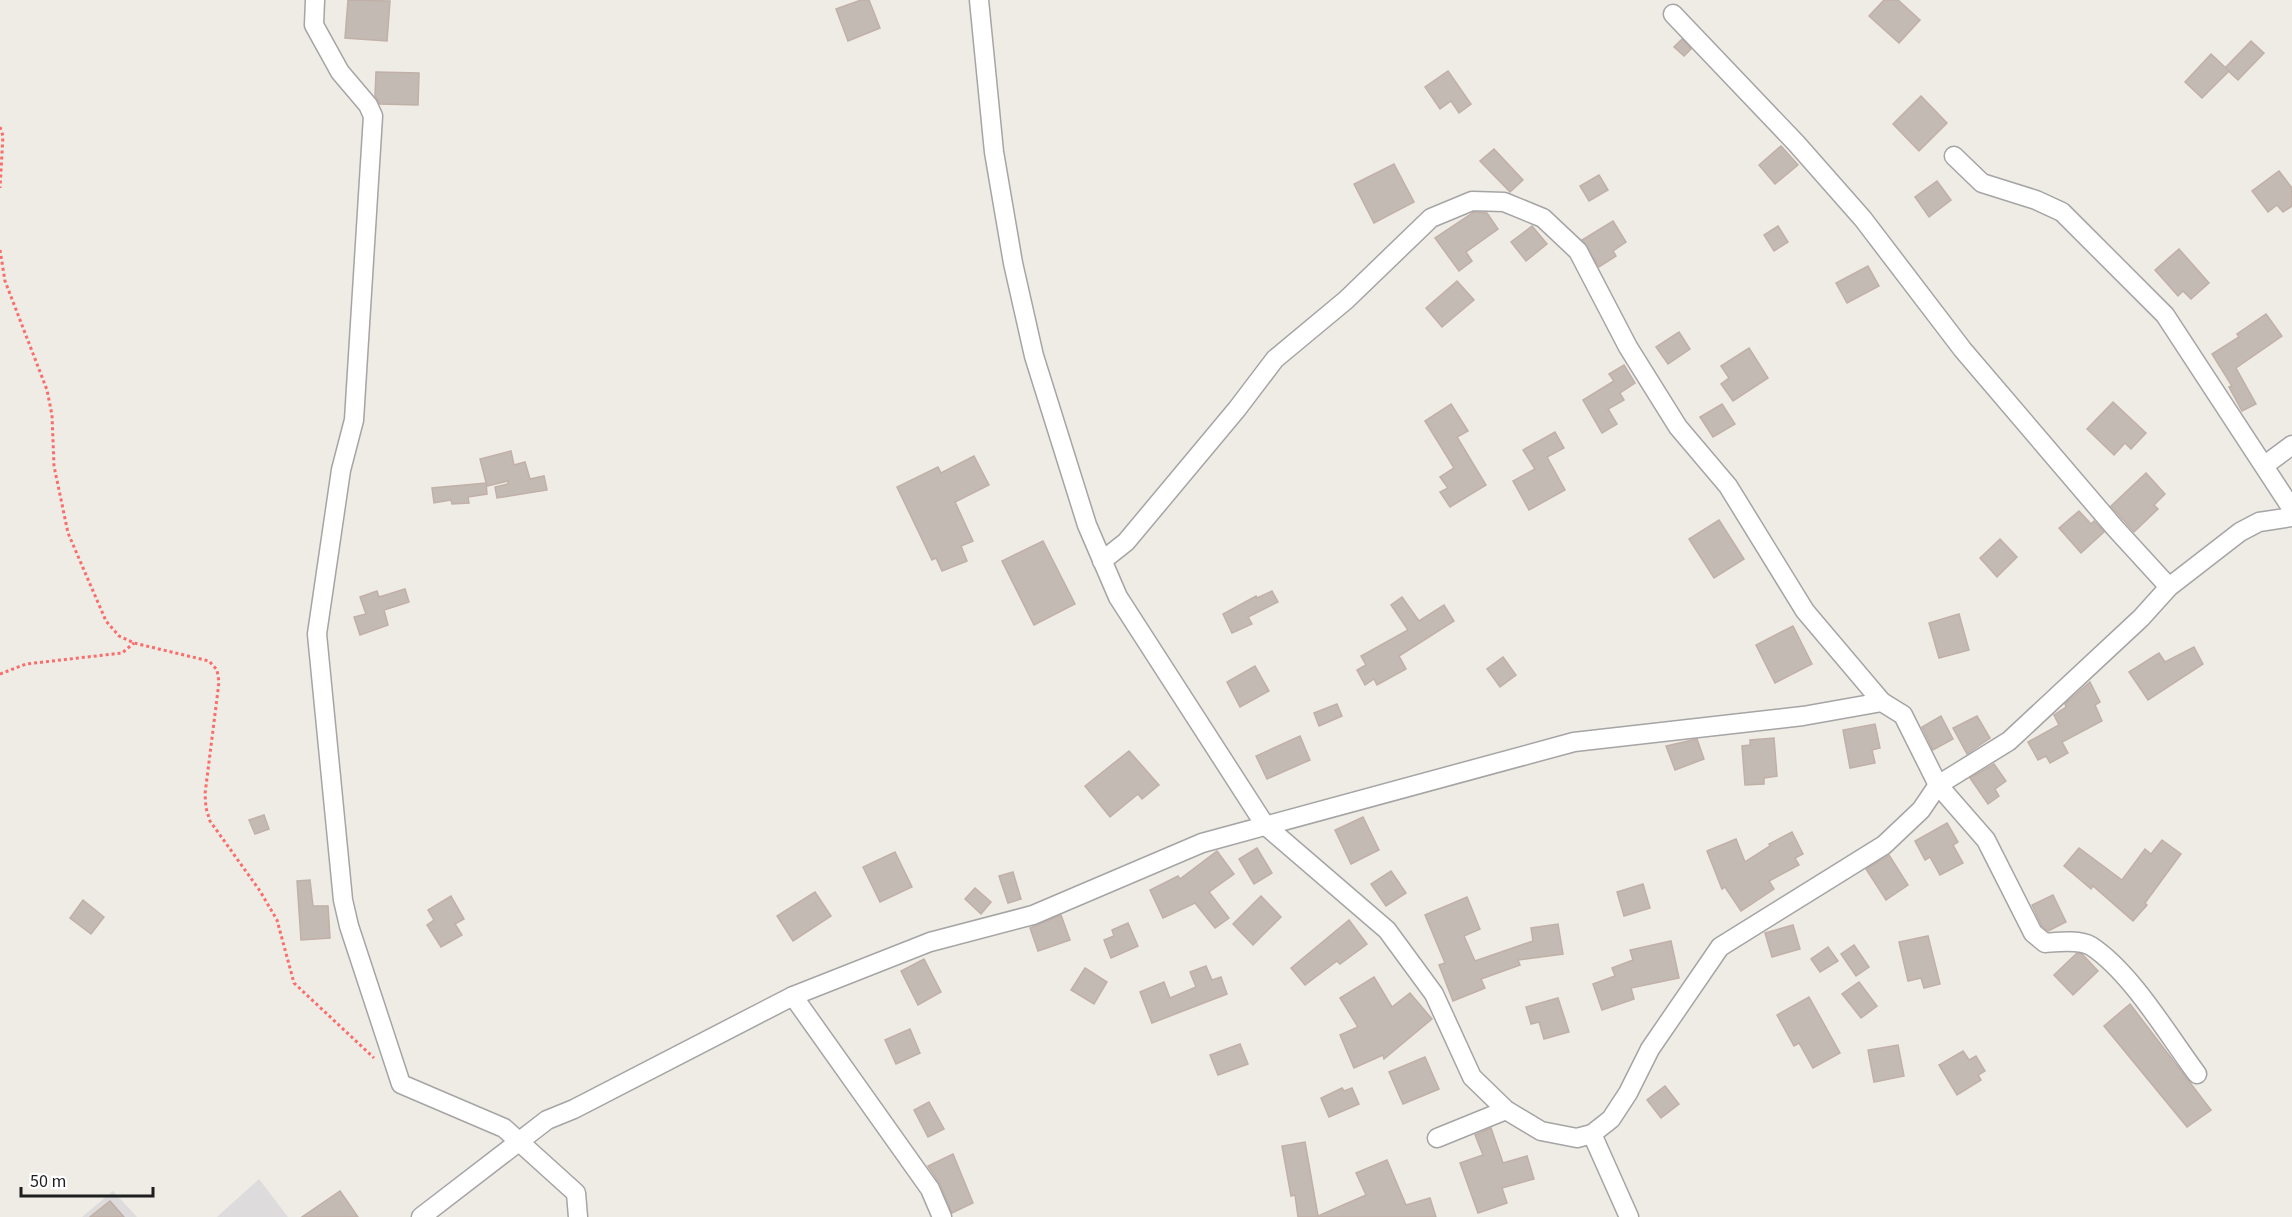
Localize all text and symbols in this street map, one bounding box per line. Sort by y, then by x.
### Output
scale bar [21,1160,153,1198]
text: 50 m [30,1169,66,1194]

